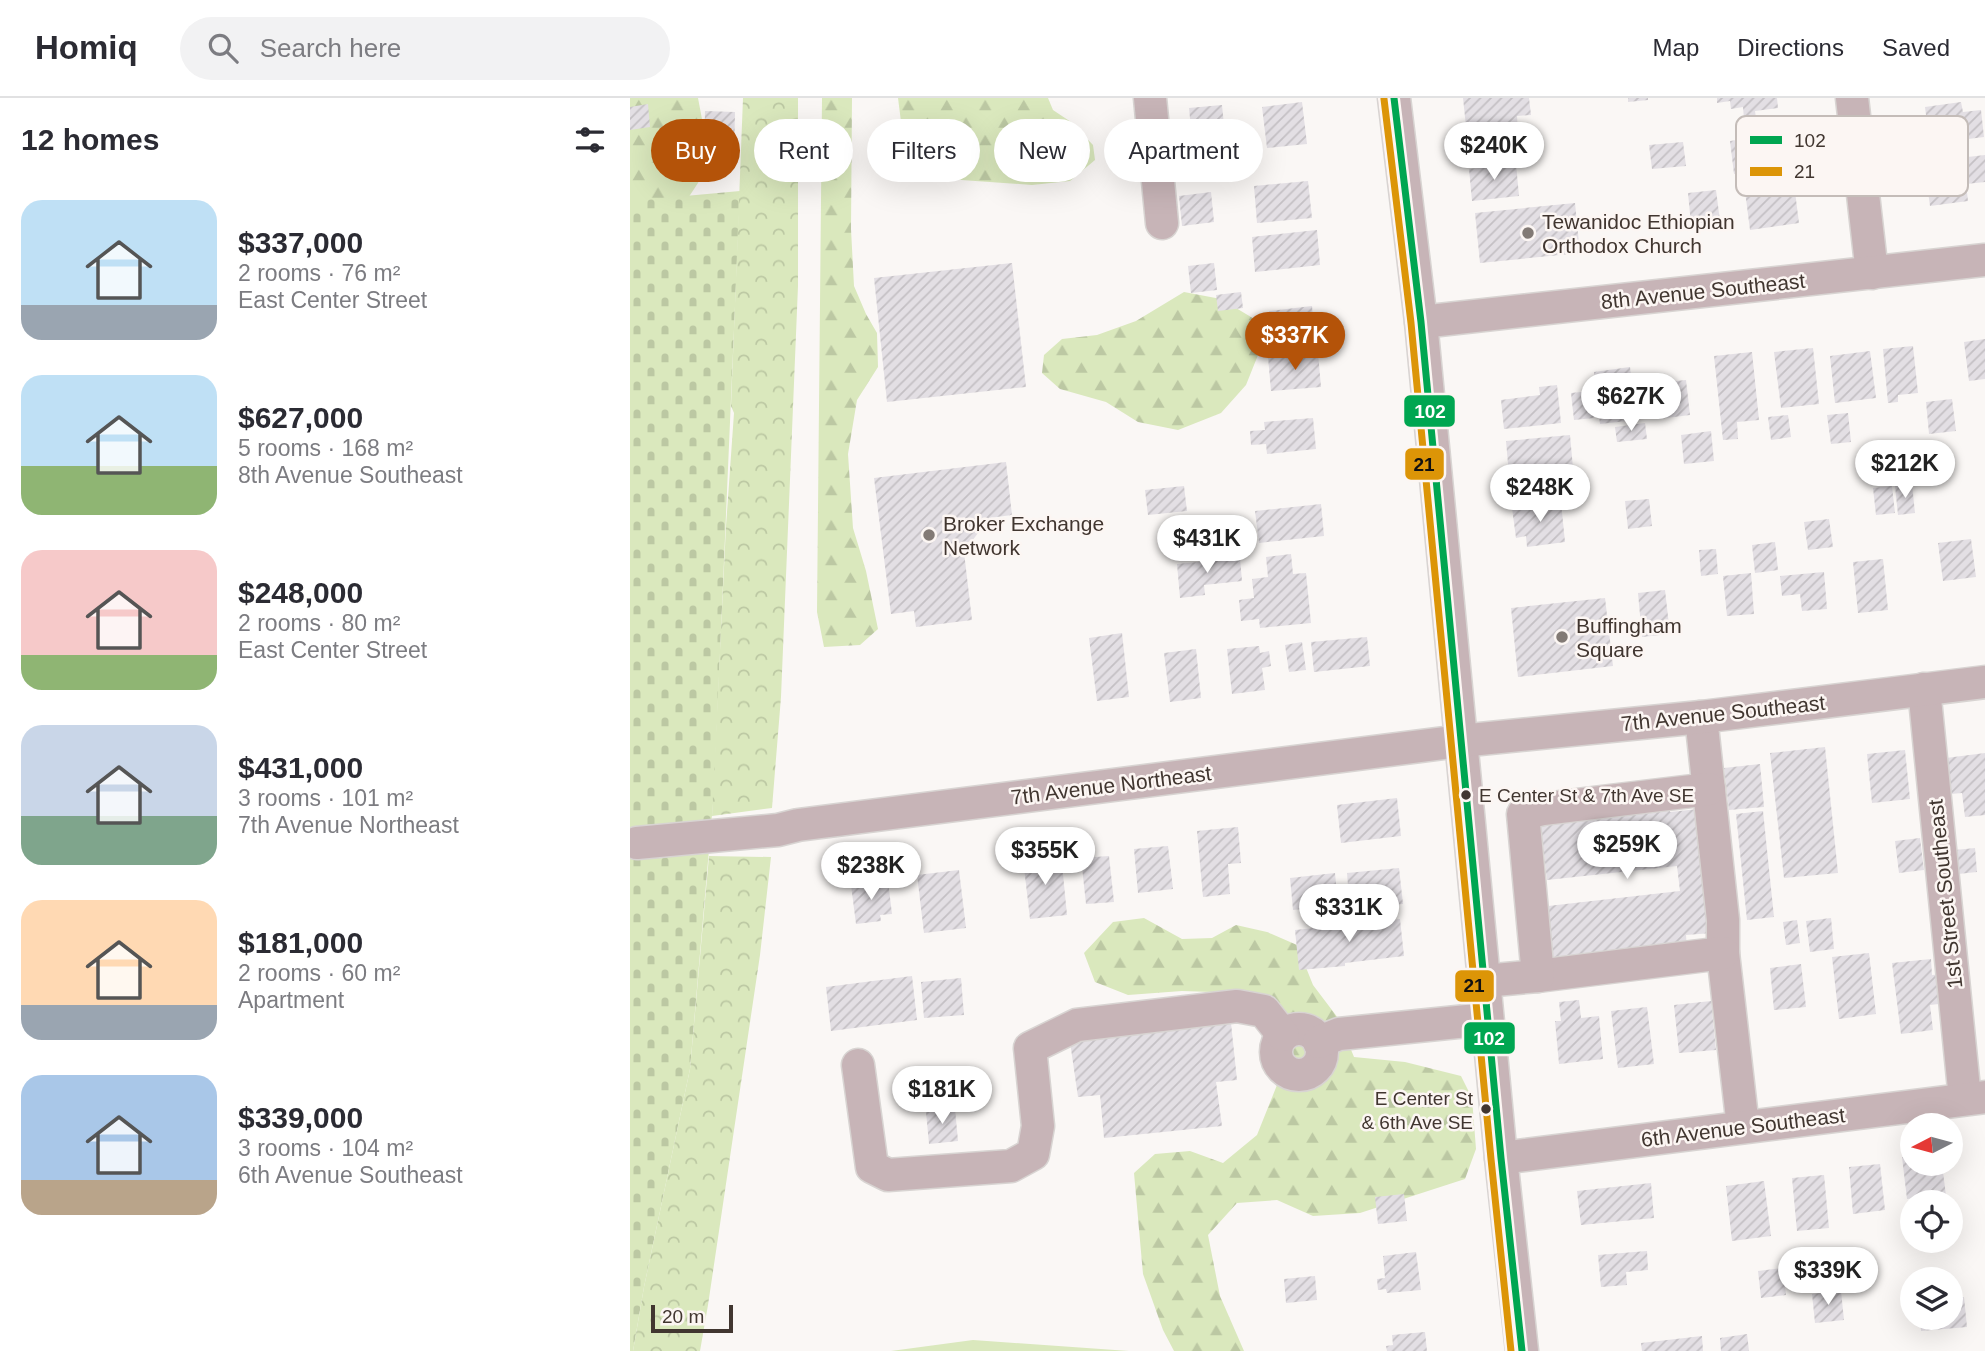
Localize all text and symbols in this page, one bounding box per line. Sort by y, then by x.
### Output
search box [180,17,670,80]
text: Homiq [35,29,138,66]
icon: search [204,29,242,67]
text: Search here [260,33,401,63]
text: Map [1653,34,1699,61]
text: Directions [1737,34,1844,61]
text: Saved [1882,34,1950,61]
legend [1736,116,1968,196]
chip: Buy [651,119,740,182]
chip: Rent [754,119,853,182]
chip: Filters [867,119,980,182]
chip: New [994,119,1090,182]
chip: Apartment [1104,119,1263,182]
icon: filters [571,121,609,159]
pin: $240K [1445,122,1543,182]
text: 12 homes [21,123,159,156]
text: 102 [1794,130,1826,151]
text: $240K [1460,132,1528,158]
text: 21 [1794,161,1815,182]
place label: Tewanidoc Ethiopian Orthodox Church [1542,210,1735,257]
marker: Tewanidoc Ethiopian Orthodox Church [1520,225,1536,241]
text: $337,000 [238,226,363,259]
icon: home [77,228,161,312]
text: 2 rooms · 76 m² [238,260,400,286]
street label: 8th Avenue Southeast [1600,269,1806,313]
text: East Center Street [238,287,427,313]
pin: $337K [1246,313,1344,372]
text: $337K [1261,322,1329,348]
pin: $627K [1582,374,1680,433]
text: $627K [1597,383,1665,409]
line badge: 102 [1403,394,1456,428]
text: $627,000 [238,401,363,434]
text: 102 [1414,401,1446,422]
icon: home [77,403,161,487]
text: 5 rooms · 168 m² [238,435,413,461]
pin: $212K [1856,440,1954,500]
line badge: 21 [1404,447,1445,481]
text: $212K [1871,450,1939,476]
text: 21 [1413,454,1435,475]
text: 8th Avenue Southeast [238,462,463,488]
pin: $248K [1491,464,1589,524]
text: $248K [1506,474,1574,500]
place label: Broker Exchange Network [943,512,1104,559]
pin: $431K [1158,516,1256,575]
text: $431K [1173,525,1241,551]
marker: Broker Exchange Network [921,527,937,543]
text: $248,000 [238,576,363,609]
icon: home [77,578,161,662]
text: 2 rooms · 80 m² [238,610,400,636]
place label: Buffingham Square [1576,614,1682,661]
marker: Buffingham Square [1554,629,1570,645]
text: East Center Street [238,637,427,663]
street label: 7th Avenue Southeast [1620,691,1826,735]
text: $431,000 [238,751,363,784]
icon: home [77,753,161,837]
street label: 7th Avenue Northeast [1010,761,1213,809]
text: 3 rooms · 101 m² [238,785,413,811]
place label: E Center St & 7th Ave SE [1479,785,1694,806]
marker: E Center St & 7th Ave SE [1459,788,1473,802]
street label: 1st Street Southeast [1924,798,1966,990]
text: 7th Avenue Northeast [238,812,459,838]
pin: $259K [1578,822,1676,881]
pin: $355K [996,828,1094,887]
text: $259K [1593,831,1661,857]
text: $355K [1011,837,1079,863]
pin: $238K [822,842,920,902]
text: $238K [837,852,905,878]
pin: $331K [1300,884,1398,944]
text: $331K [1315,894,1383,920]
text: $181,000 [238,926,363,959]
icon: home [77,928,161,1012]
text: 2 rooms · 60 m² [238,960,400,986]
line badge: 21 [1454,969,1495,1003]
text: 21 [1463,975,1485,996]
text: Apartment [238,987,344,1013]
line badge: 102 [1463,1021,1516,1055]
text: 102 [1473,1028,1505,1049]
pin: $181K [893,1066,991,1126]
text: $181K [908,1076,976,1102]
place label: E Center St & 6th Ave SE [1361,1088,1474,1133]
text: $339,000 [238,1101,363,1134]
marker: E Center St & 6th Ave SE [1479,1102,1493,1116]
icon: home [77,1103,161,1187]
street label: 6th Avenue Southeast [1640,1103,1846,1151]
north arrow [1900,1113,1964,1176]
map controls [1900,1113,1963,1330]
text: 3 rooms · 104 m² [238,1135,413,1161]
text: 6th Avenue Southeast [238,1162,463,1188]
button: locate [1900,1190,1963,1253]
pin: $339K [1779,1248,1877,1307]
text: $339K [1794,1257,1862,1283]
button: layers [1900,1267,1963,1330]
scale bar [651,1302,733,1334]
text: 20 m [662,1306,704,1327]

